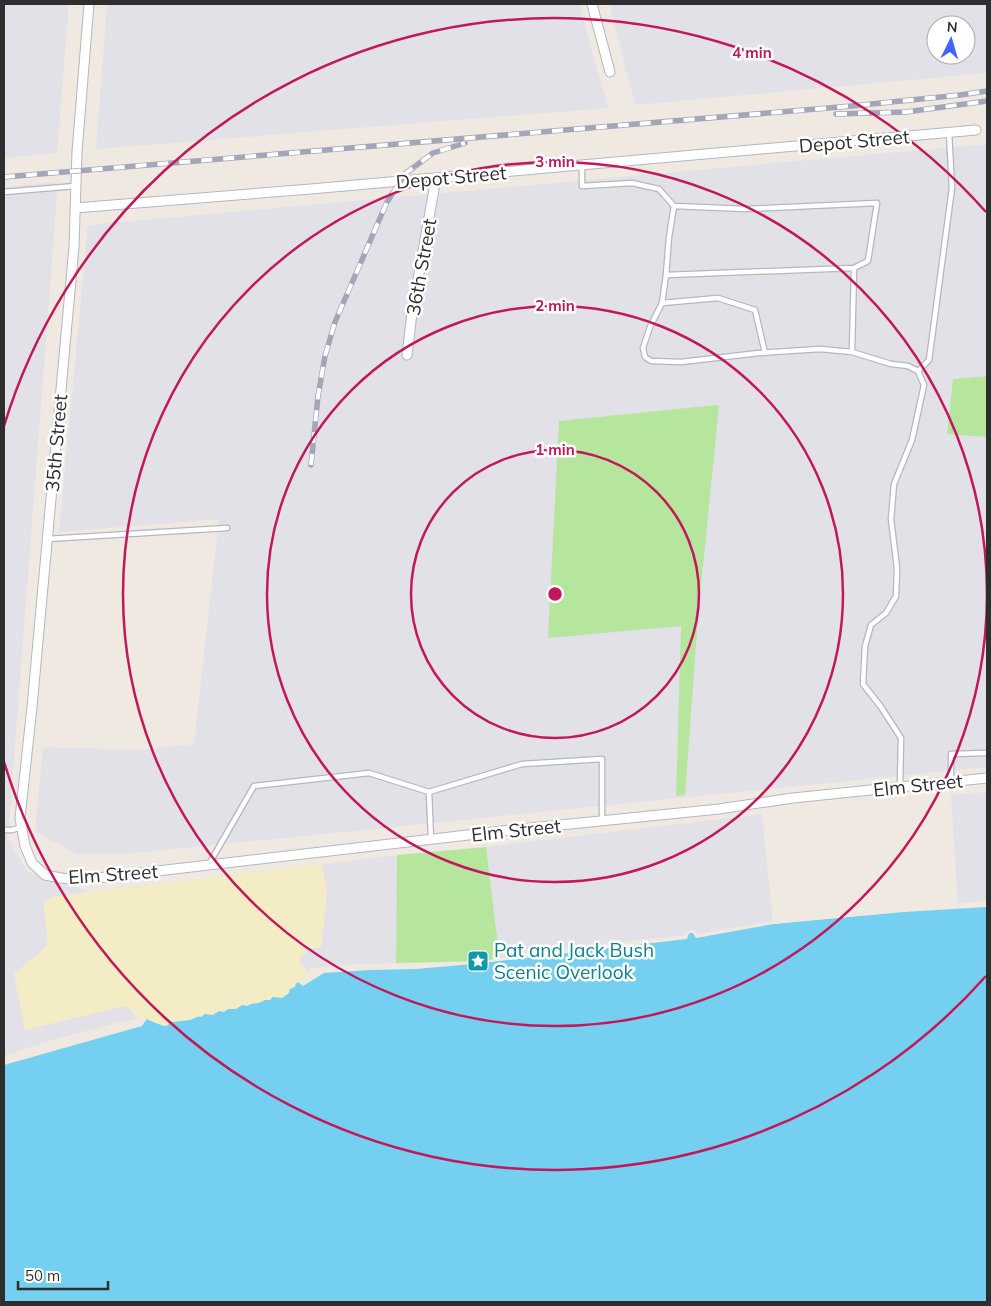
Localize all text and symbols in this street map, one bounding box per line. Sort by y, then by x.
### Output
north arrow [926,15,976,65]
text: N [946,18,958,36]
text: 4 min [732,43,772,62]
street label: Depot Street [798,124,911,158]
text: 3 min [535,152,575,171]
street label: Depot Street [395,160,508,194]
street label: 36th Street [401,216,441,317]
text: 2 min [535,296,575,315]
street label: 35th Street [40,393,72,493]
text: 1 min [535,440,575,459]
centre of rings [546,585,564,603]
street label: Elm Street [872,768,964,802]
street label: Elm Street [470,813,562,847]
street label: Elm Street [67,859,159,889]
place label: Pat and Jack Bush Scenic Overlook [494,938,654,984]
place icon: Pat and Jack Bush Scenic Overlook [466,949,490,973]
scale bar [18,1258,108,1290]
text: 50 m [25,1266,60,1285]

